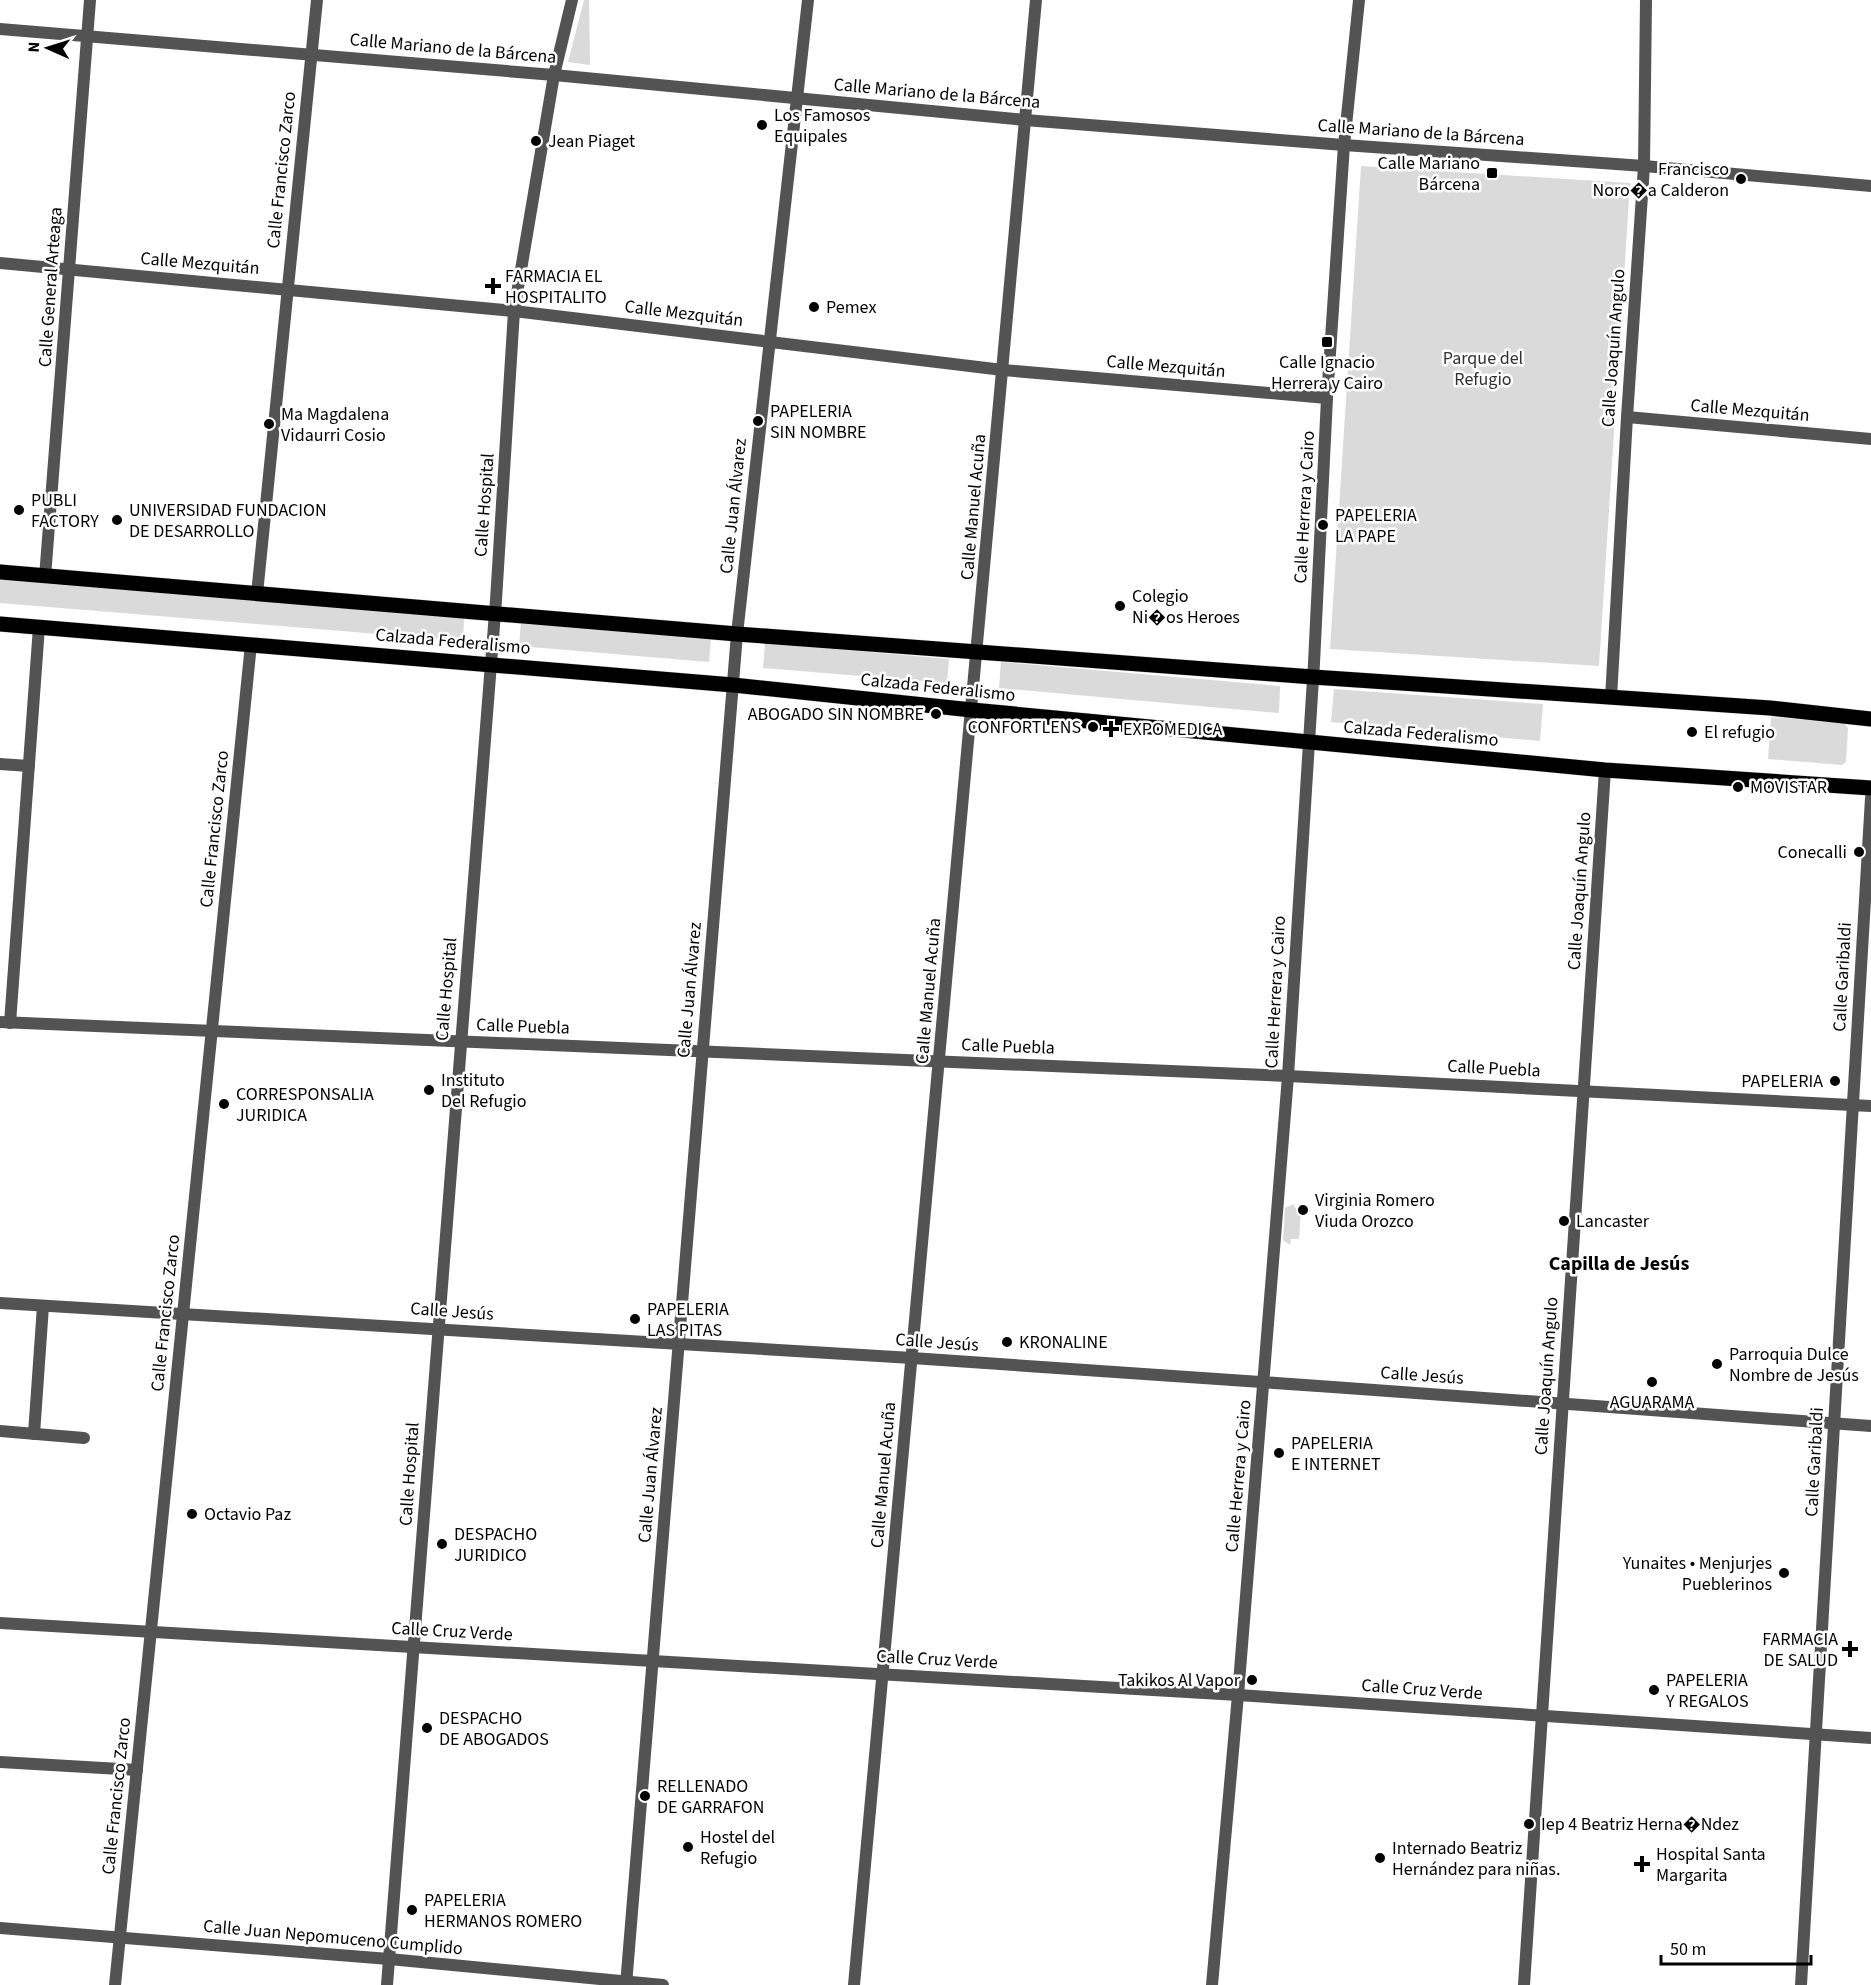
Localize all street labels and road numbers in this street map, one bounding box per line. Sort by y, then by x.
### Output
street label: Calle Mariano de la Bárcena [349,27,557,70]
street label: Calle Mariano de la Bárcena [833,72,1041,115]
street label: Calle Francisco Zarco [261,90,302,250]
street label: Calle Mariano de la Bárcena [1317,113,1525,152]
street label: Calle General Arteaga [32,206,69,368]
street label: Calle Mezquitán [139,246,261,281]
street label: Calle Joaquín Angulo [1595,268,1632,428]
street label: Calle Mezquitán [623,294,745,333]
street label: Calle Mezquitán [1105,349,1227,384]
street label: Calle Mezquitán [1689,393,1811,428]
street label: Calle Herrera y Cairo [1288,430,1321,584]
street label: Calle Manuel Acuña [955,433,992,581]
street label: Calle Juan Álvarez [714,437,753,575]
street label: Calle Hospital [468,452,501,558]
street label: Calzada Federalismo [374,622,532,661]
street label: Calzada Federalismo [859,667,1017,708]
street label: Calzada Federalismo [1342,714,1500,753]
street label: Calle Francisco Zarco [194,749,235,909]
street label: Calle Joaquín Angulo [1561,811,1598,971]
street label: Calle Herrera y Cairo [1259,915,1292,1069]
street label: Calle Manuel Acuña [910,917,947,1065]
street label: Calle Juan Álvarez [671,921,708,1059]
street label: Calle Garibaldi [1827,922,1858,1032]
street label: Calle Hospital [430,936,463,1042]
street label: Calle Puebla [476,1012,570,1041]
street label: Calle Puebla [961,1032,1055,1061]
street label: Calle Puebla [1447,1054,1541,1083]
street label: Calle Francisco Zarco [145,1233,186,1393]
street label: Calle Jesús [409,1296,494,1327]
street label: Calle Joaquín Angulo [1528,1296,1565,1456]
street label: Calle Jesús [894,1327,979,1358]
street label: Calle Jesús [1379,1360,1464,1391]
street label: Calle Herrera y Cairo [1219,1399,1258,1553]
street label: Calle Manuel Acuña [865,1401,902,1549]
street label: Calle Juan Álvarez [632,1406,669,1544]
street label: Calle Garibaldi [1799,1407,1830,1517]
street label: Calle Hospital [393,1421,426,1527]
street label: Calle Cruz Verde [391,1616,513,1647]
street label: Calle Cruz Verde [876,1644,998,1675]
street label: Calle Cruz Verde [1360,1673,1484,1706]
street label: Calle Francisco Zarco [96,1716,137,1876]
street label: Calle Juan Nepomuceno Cumplido [202,1914,464,1961]

